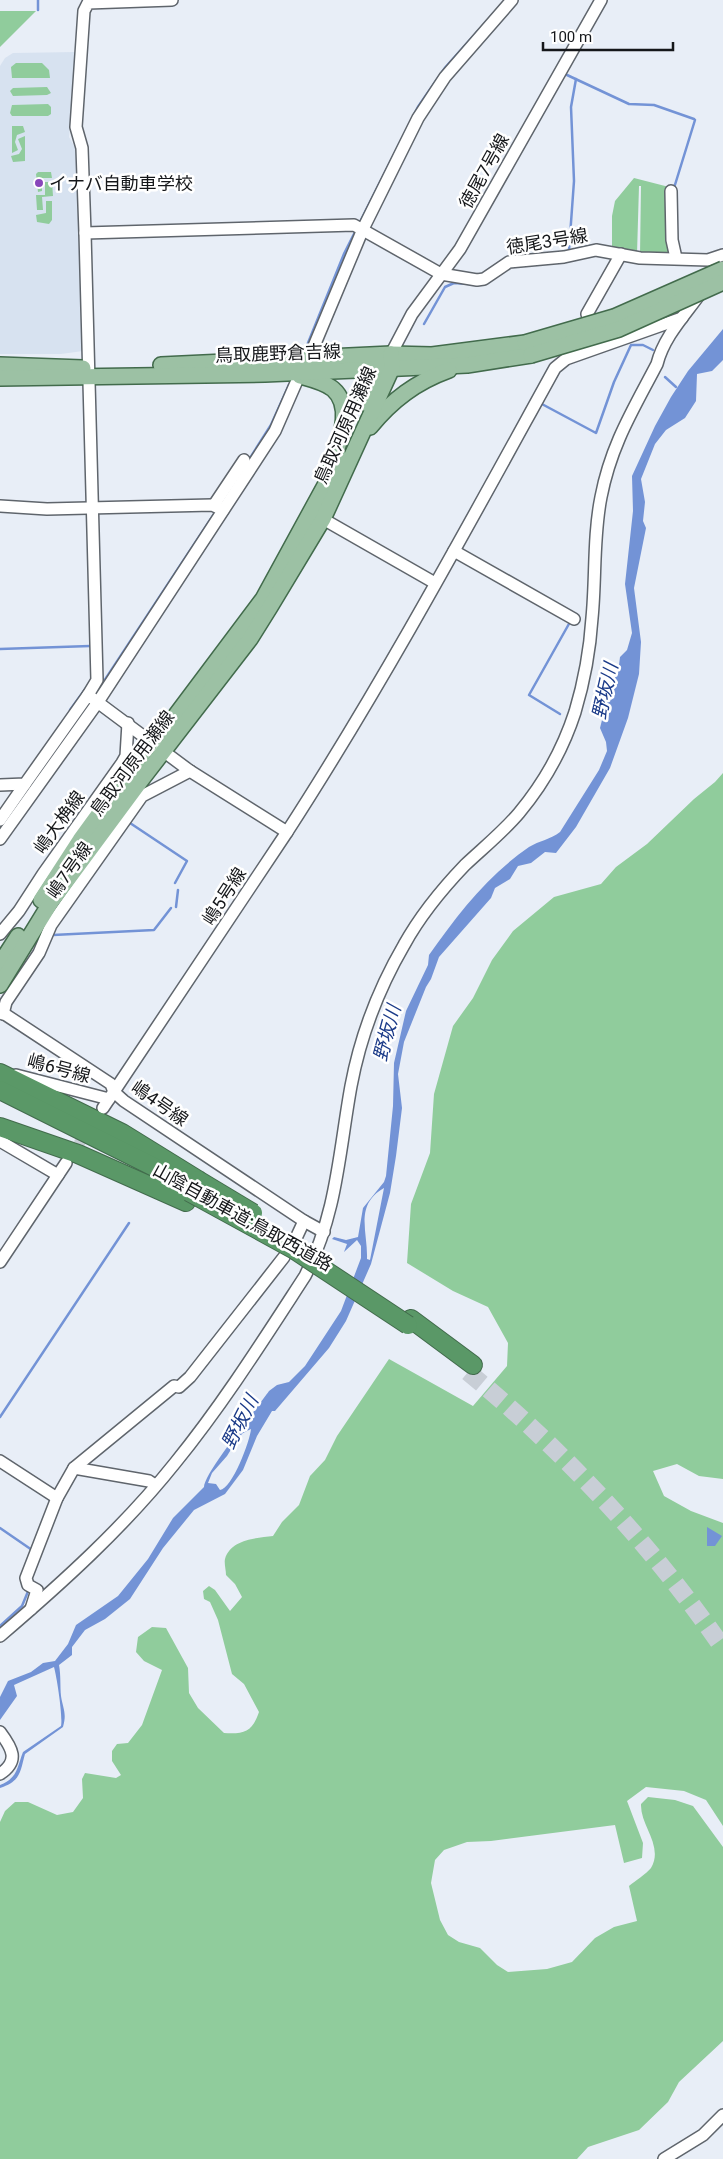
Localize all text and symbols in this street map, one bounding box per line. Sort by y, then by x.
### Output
scale bar [543,20,673,52]
text: 100 m [550,28,592,46]
street label: 徳尾7号線 [455,130,513,212]
place label: イナバ自動車学校 [49,173,193,194]
marker: イナバ自動車学校 [33,177,45,189]
street label: 徳尾3号線 [505,224,589,258]
street label: 鳥取鹿野倉吉線 [215,340,341,366]
street label: 鳥取河原用瀬線 [310,363,380,487]
water label: 野坂川 [587,659,623,721]
street label: 鳥取河原用瀬線 [86,706,178,820]
street label: 嶋大桷線 [29,787,89,857]
street label: 嶋7号線 [42,838,96,902]
street label: 嶋5号線 [198,863,250,929]
water label: 野坂川 [369,1001,406,1064]
street label: 嶋6号線 [25,1050,93,1086]
street label: 嶋4号線 [128,1076,192,1130]
street label: 山陰自動車道;鳥取西道路 [150,1159,336,1275]
water label: 野坂川 [217,1390,264,1453]

